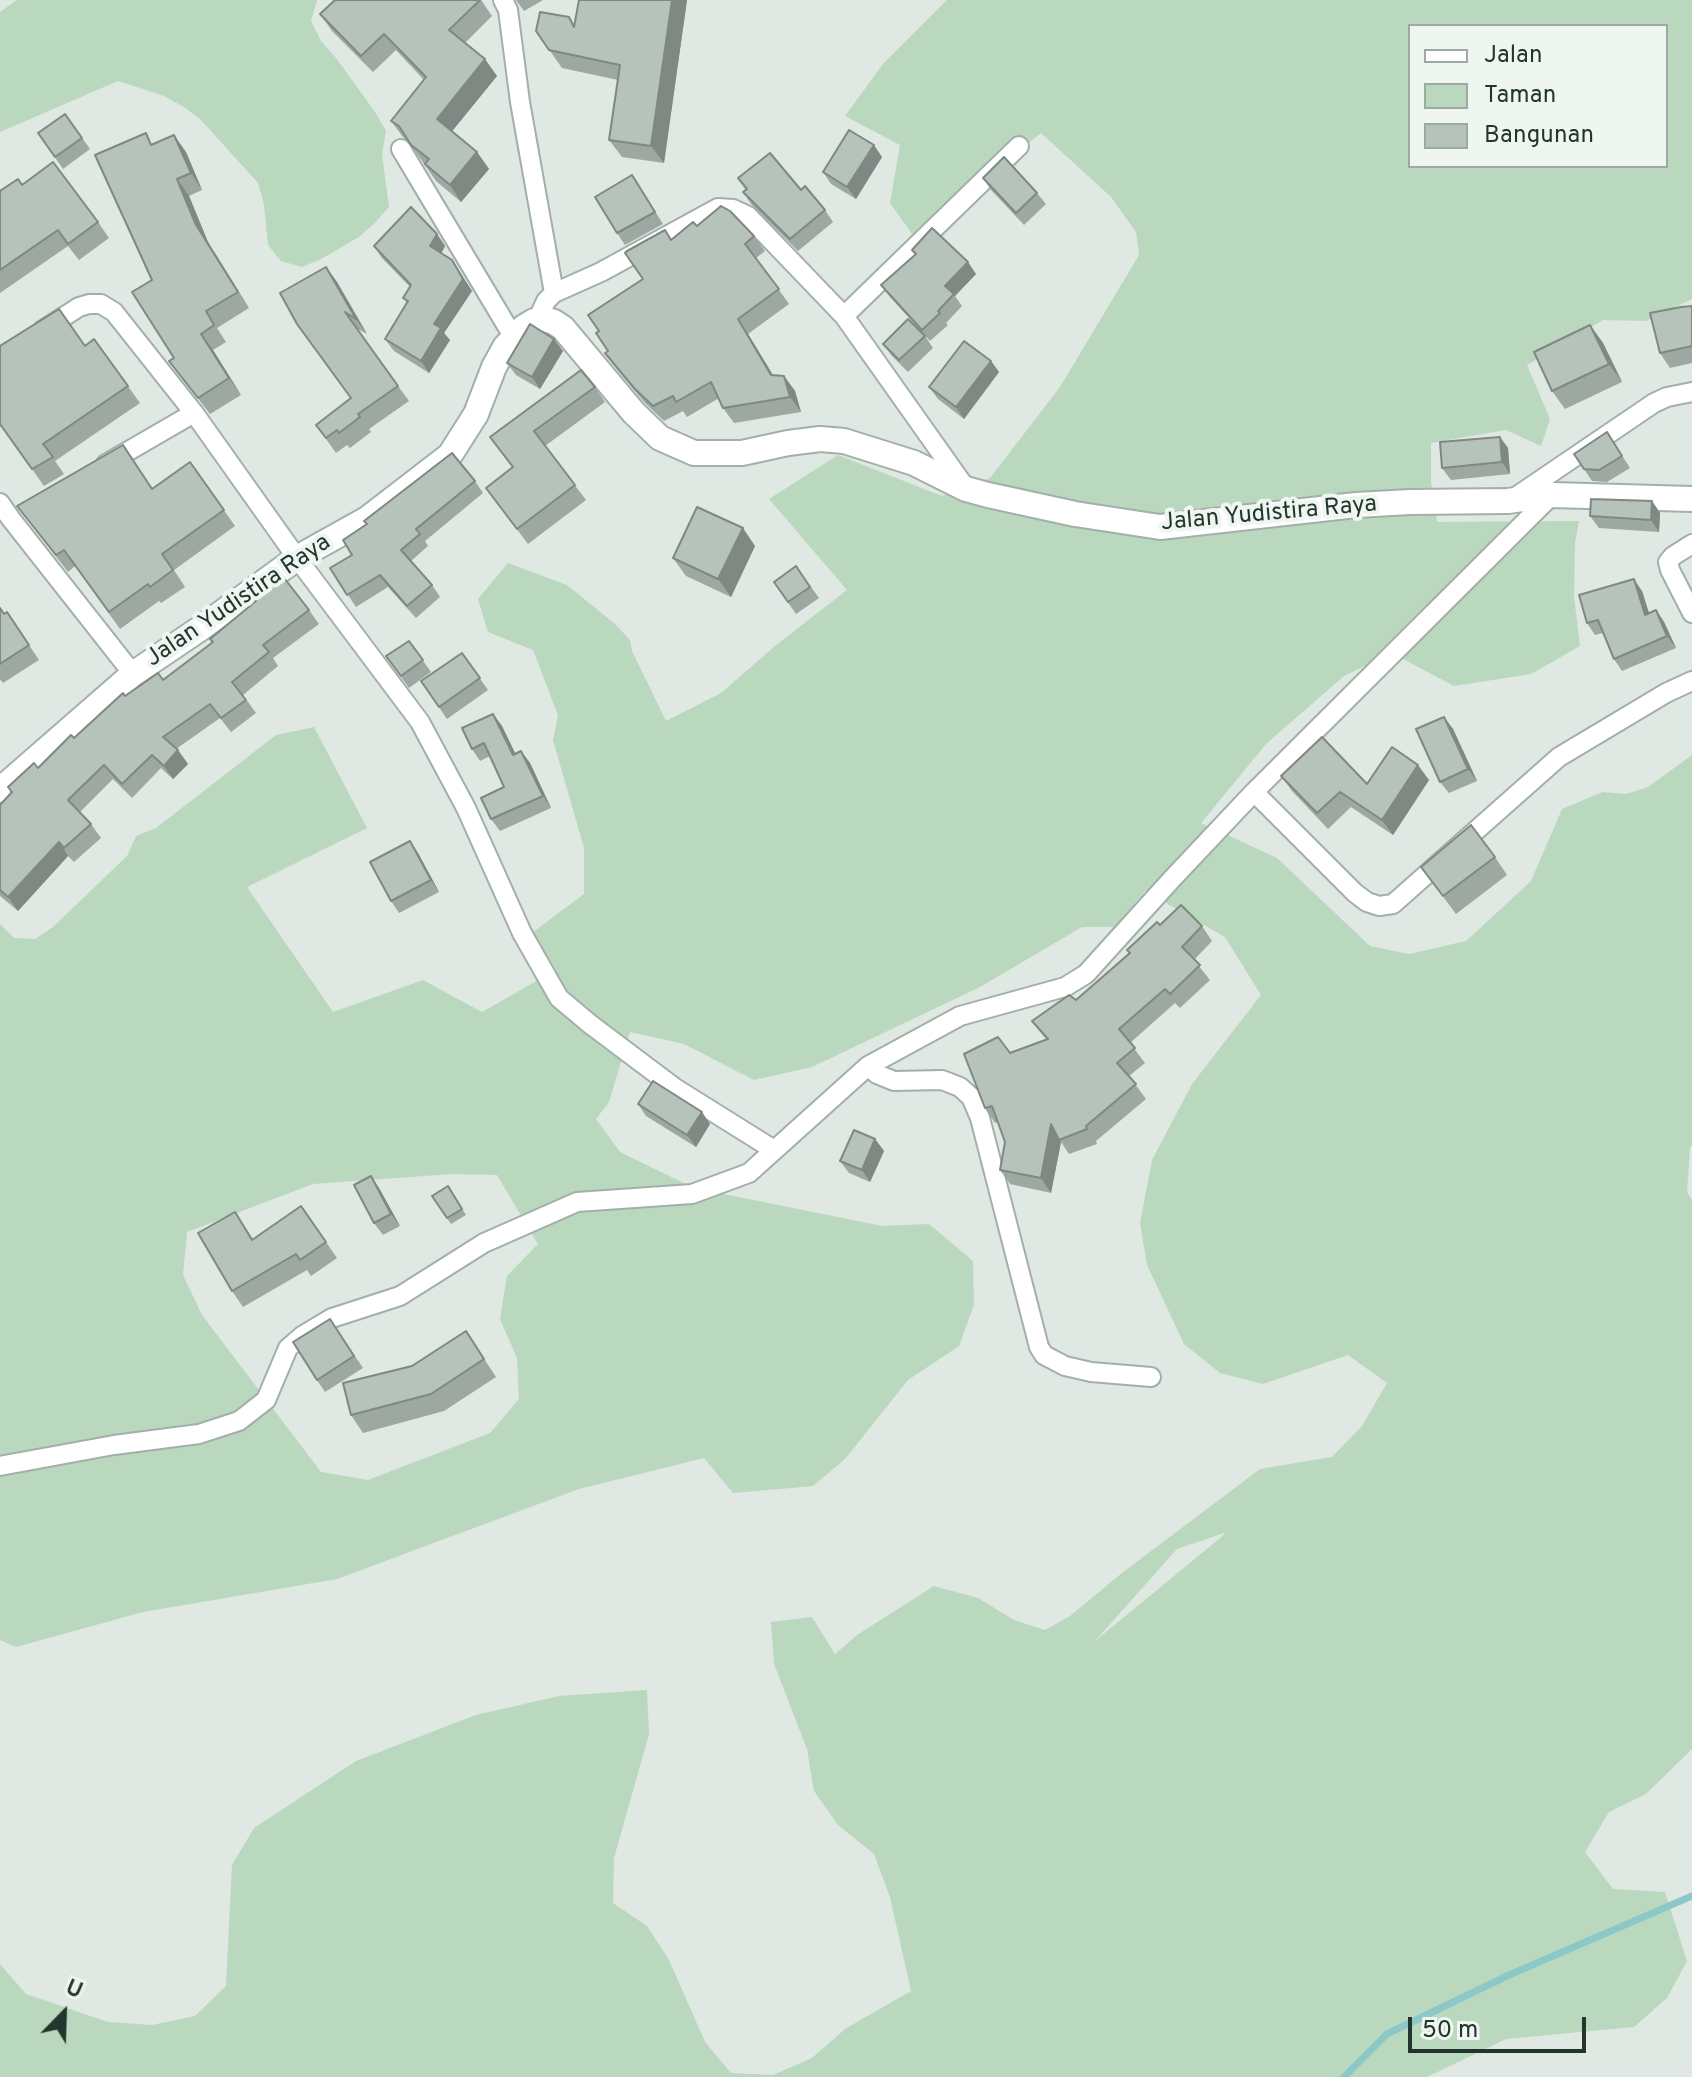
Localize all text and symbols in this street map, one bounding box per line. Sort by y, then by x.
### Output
legend [1408,24,1668,168]
text: Jalan [1484,41,1542,71]
text: Taman [1484,81,1556,111]
text: Bangunan [1484,121,1594,151]
street label: Jalan Yudistira Raya [1160,491,1378,539]
street label: Jalan Yudistira Raya [141,529,337,675]
north arrow [24,1973,104,2053]
text: U [61,1975,86,2006]
scale bar [1412,2001,1590,2051]
text: 50 m [1422,2016,1478,2046]

